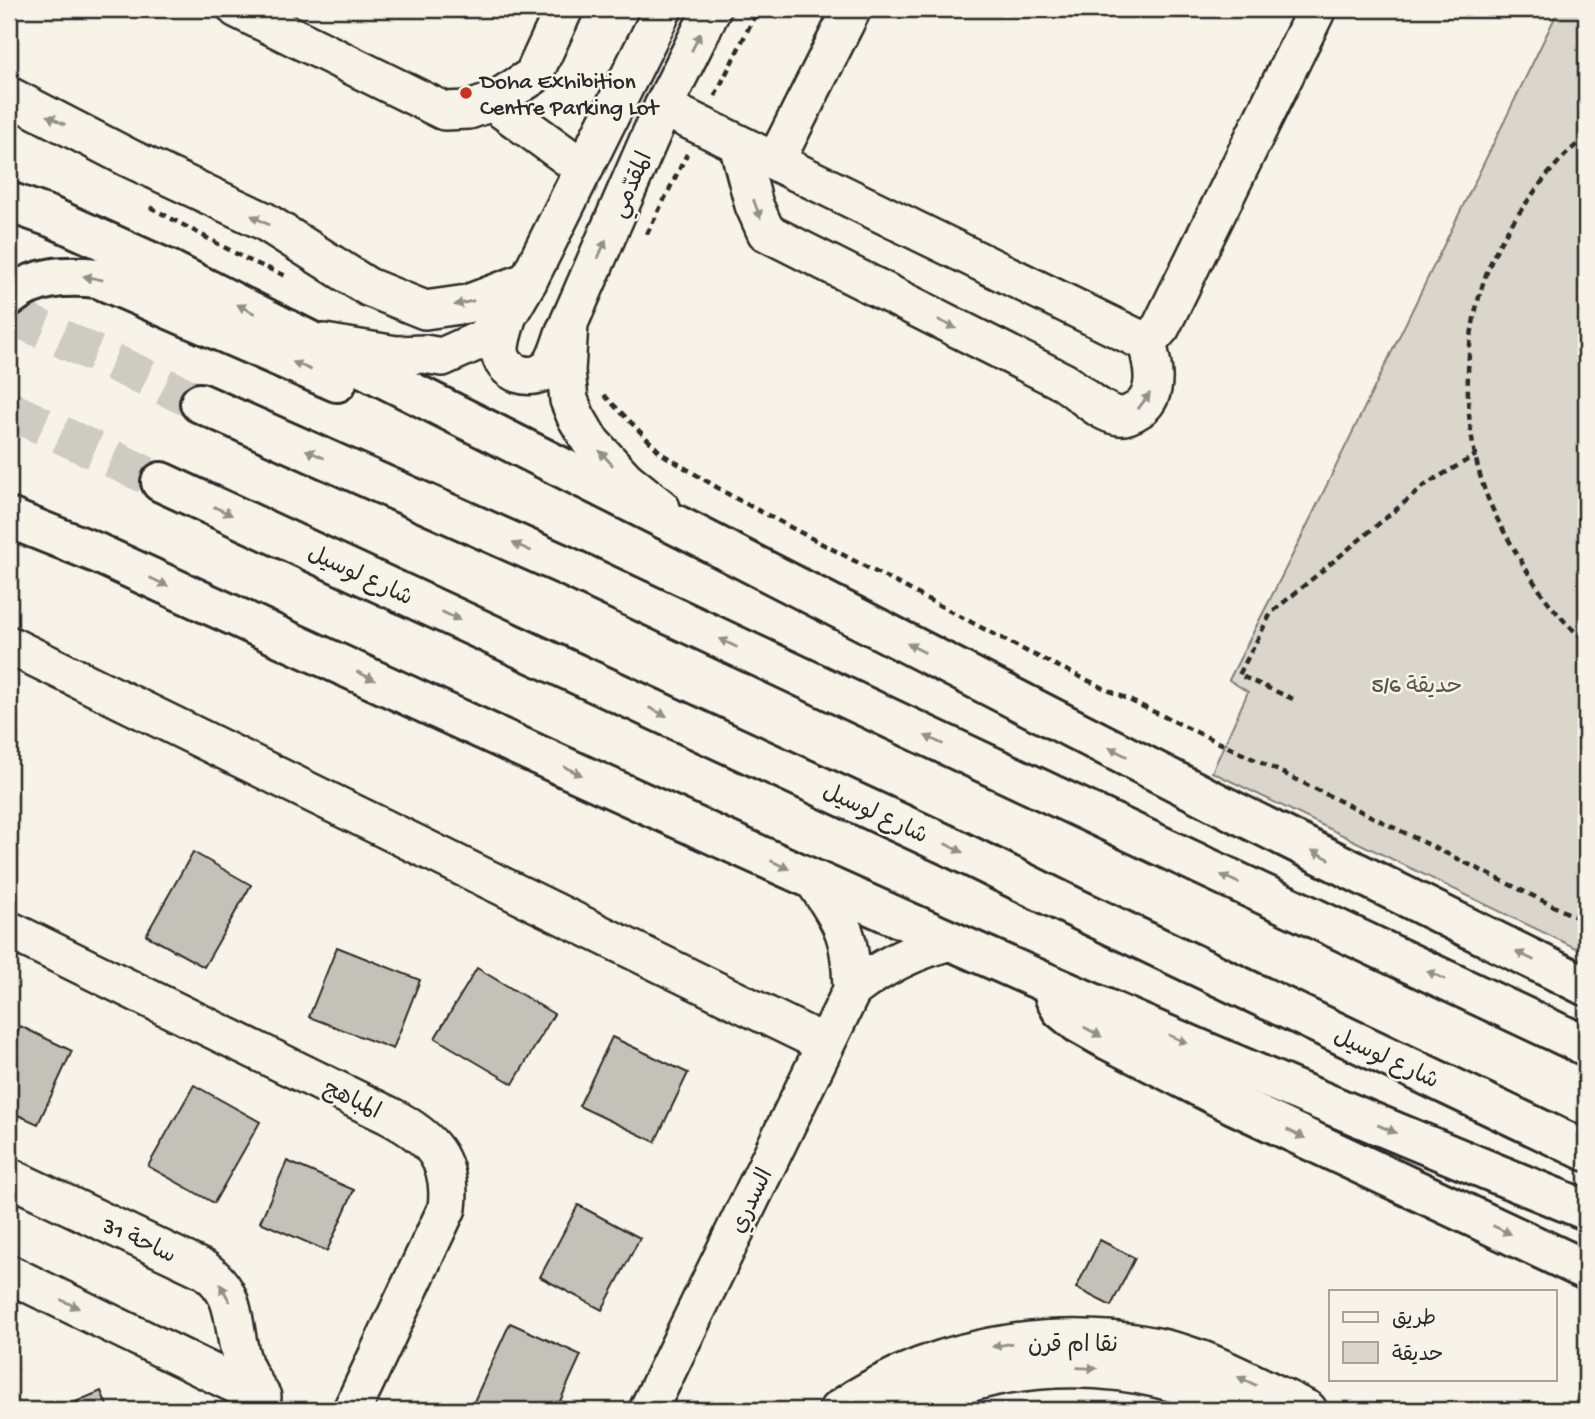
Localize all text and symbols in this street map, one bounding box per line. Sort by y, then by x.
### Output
one-way arrow [690,32,702,52]
place label: Doha Exhibition Centre Parking Lot [478,70,660,123]
marker: Doha Exhibition Centre Parking Lot [458,85,474,101]
one-way arrow [46,114,66,126]
street label: المقدّمي [607,148,663,224]
one-way arrow [752,199,763,220]
one-way arrow [250,214,270,226]
one-way arrow [596,238,607,259]
one-way arrow [82,273,104,284]
one-way arrow [453,298,475,309]
one-way arrow [237,303,256,315]
one-way arrow [937,318,957,329]
one-way arrow [292,361,313,372]
one-way arrow [1137,391,1151,410]
one-way arrow [304,448,325,459]
one-way arrow [598,449,614,467]
one-way arrow [213,505,233,516]
street label: شارع لوسيل [303,541,416,613]
one-way arrow [512,541,533,552]
one-way arrow [149,576,169,588]
one-way arrow [441,611,462,622]
one-way arrow [718,637,739,648]
one-way arrow [906,643,926,654]
one-way arrow [356,670,376,682]
park label: حديقة 5/6 [1371,674,1463,701]
one-way arrow [648,706,668,718]
one-way arrow [924,734,944,746]
one-way arrow [1108,747,1128,758]
one-way arrow [563,765,583,777]
street label: شارع لوسيل [818,779,931,851]
one-way arrow [944,842,964,854]
one-way arrow [1311,849,1331,861]
one-way arrow [770,860,790,871]
one-way arrow [1220,873,1240,885]
one-way arrow [1515,950,1535,962]
one-way arrow [1426,969,1446,981]
street label: شارع لوسيل [1329,1024,1442,1096]
one-way arrow [1083,1026,1102,1038]
one-way arrow [1168,1033,1188,1045]
street label: المباهج [318,1076,385,1127]
one-way arrow [1377,1123,1397,1135]
one-way arrow [1286,1128,1306,1139]
street label: السدري [726,1165,780,1238]
street label: ساحة 31 [97,1213,180,1271]
one-way arrow [1492,1224,1512,1236]
one-way arrow [219,1283,231,1302]
legend [1329,1290,1556,1380]
one-way arrow [60,1298,80,1310]
text: طريق [1392,1308,1436,1333]
street label: نقا ام قرن [1028,1333,1118,1361]
one-way arrow [991,1340,1013,1351]
text: حديقة [1392,1344,1443,1369]
one-way arrow [1076,1363,1098,1374]
one-way arrow [1237,1375,1257,1386]

